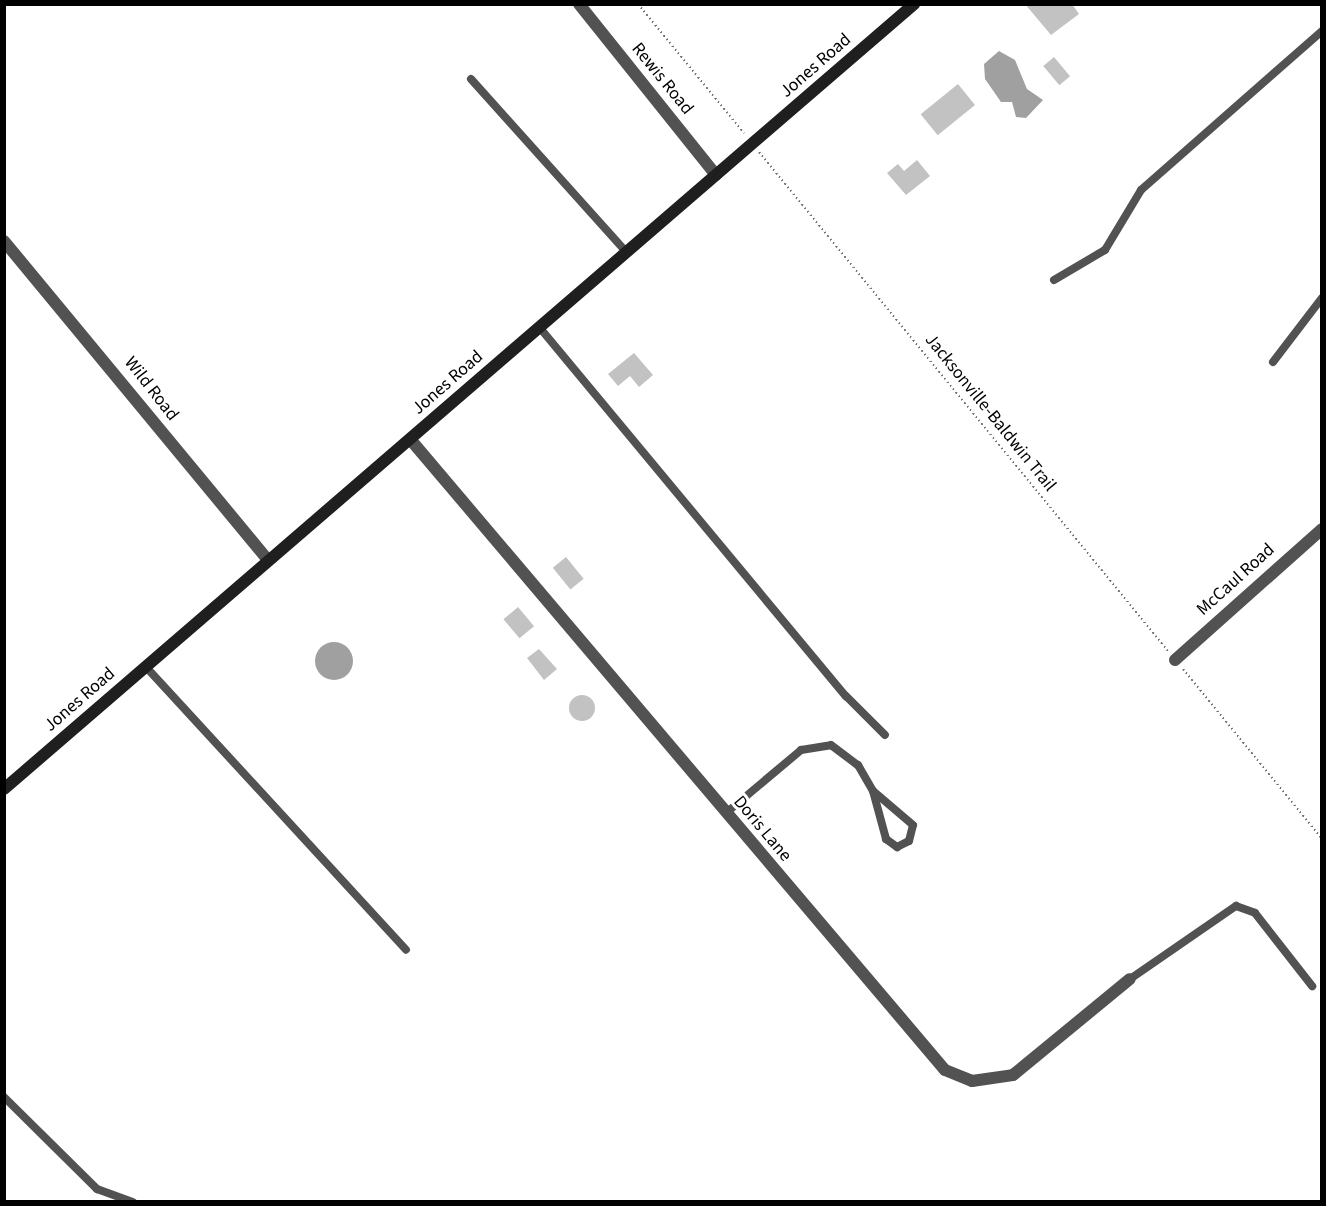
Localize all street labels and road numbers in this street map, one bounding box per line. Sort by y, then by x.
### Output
street label: Jones Road [776,29,856,103]
street label: Rewis Road [626,39,698,119]
street label: Jacksonville-Baldwin Trail [920,330,1060,496]
street label: Jones Road [408,346,488,420]
street label: Wild Road [119,353,183,425]
street label: McCaul Road [1193,539,1279,621]
street label: Jones Road [40,663,120,737]
street label: Doris Lane [728,792,796,866]

